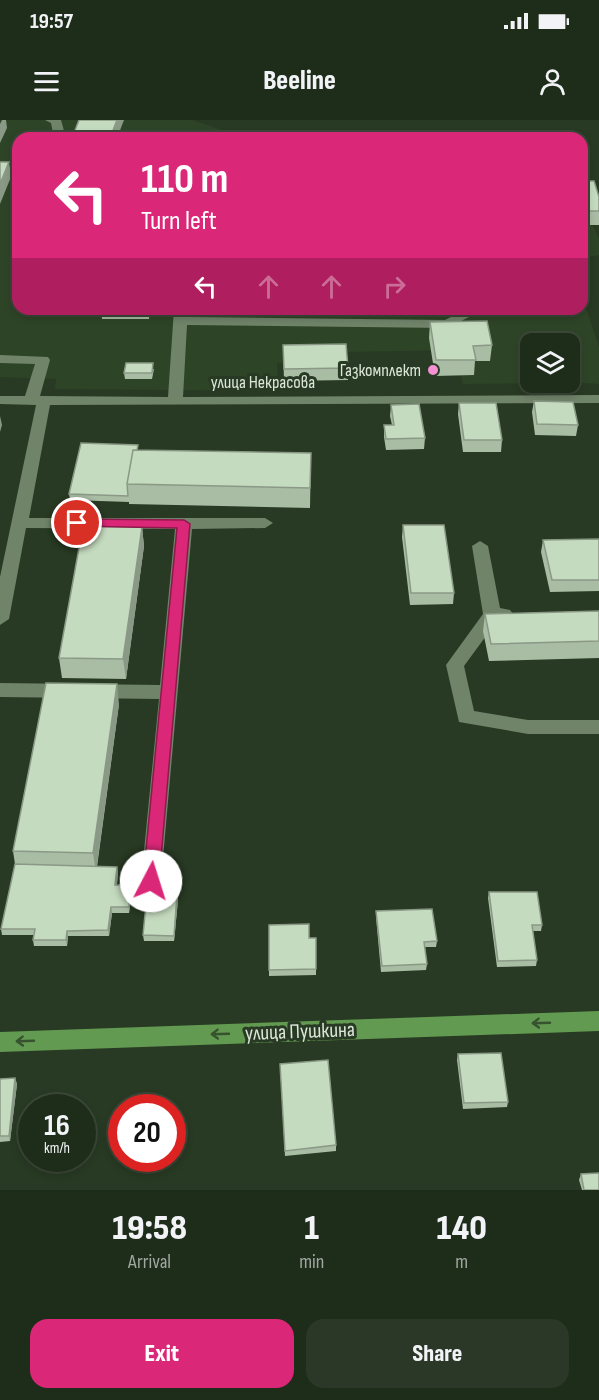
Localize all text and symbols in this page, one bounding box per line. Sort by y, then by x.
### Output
text: 19:57 [30,8,73,35]
icon: menu [30,65,63,98]
text: Beeline [263,65,336,97]
icon: person [536,65,569,98]
text: 110 m [141,154,228,205]
icon: left [42,156,120,234]
text: Turn left [141,205,217,237]
icon: left [189,270,222,303]
icon: ahead [252,270,285,303]
icon: ahead [315,270,348,303]
icon: right [378,270,411,303]
map controls [520,333,580,393]
button: layers [520,333,580,393]
place label: Газкомплект [340,360,421,381]
marker: Газкомплект [426,363,440,377]
street label: улица Некрасова [211,372,315,393]
pin [51,497,102,548]
icon: arrive [60,506,93,539]
position arrow [119,849,183,913]
street label: улица Пушкина [245,1017,355,1046]
one-way arrow [531,1017,551,1028]
one-way arrow [210,1029,230,1040]
one-way arrow [15,1036,35,1047]
speed limit sign: 20 [108,1094,186,1172]
text: 16 [44,1108,70,1144]
text: km/h [44,1139,70,1158]
text: 19:58 [112,1207,187,1250]
text: 1 [304,1207,319,1250]
text: 140 [436,1207,487,1250]
text: Arrival [128,1250,171,1274]
text: min [299,1250,324,1274]
text: m [455,1250,468,1274]
button: Exit [30,1319,294,1388]
button: Share [306,1319,569,1388]

